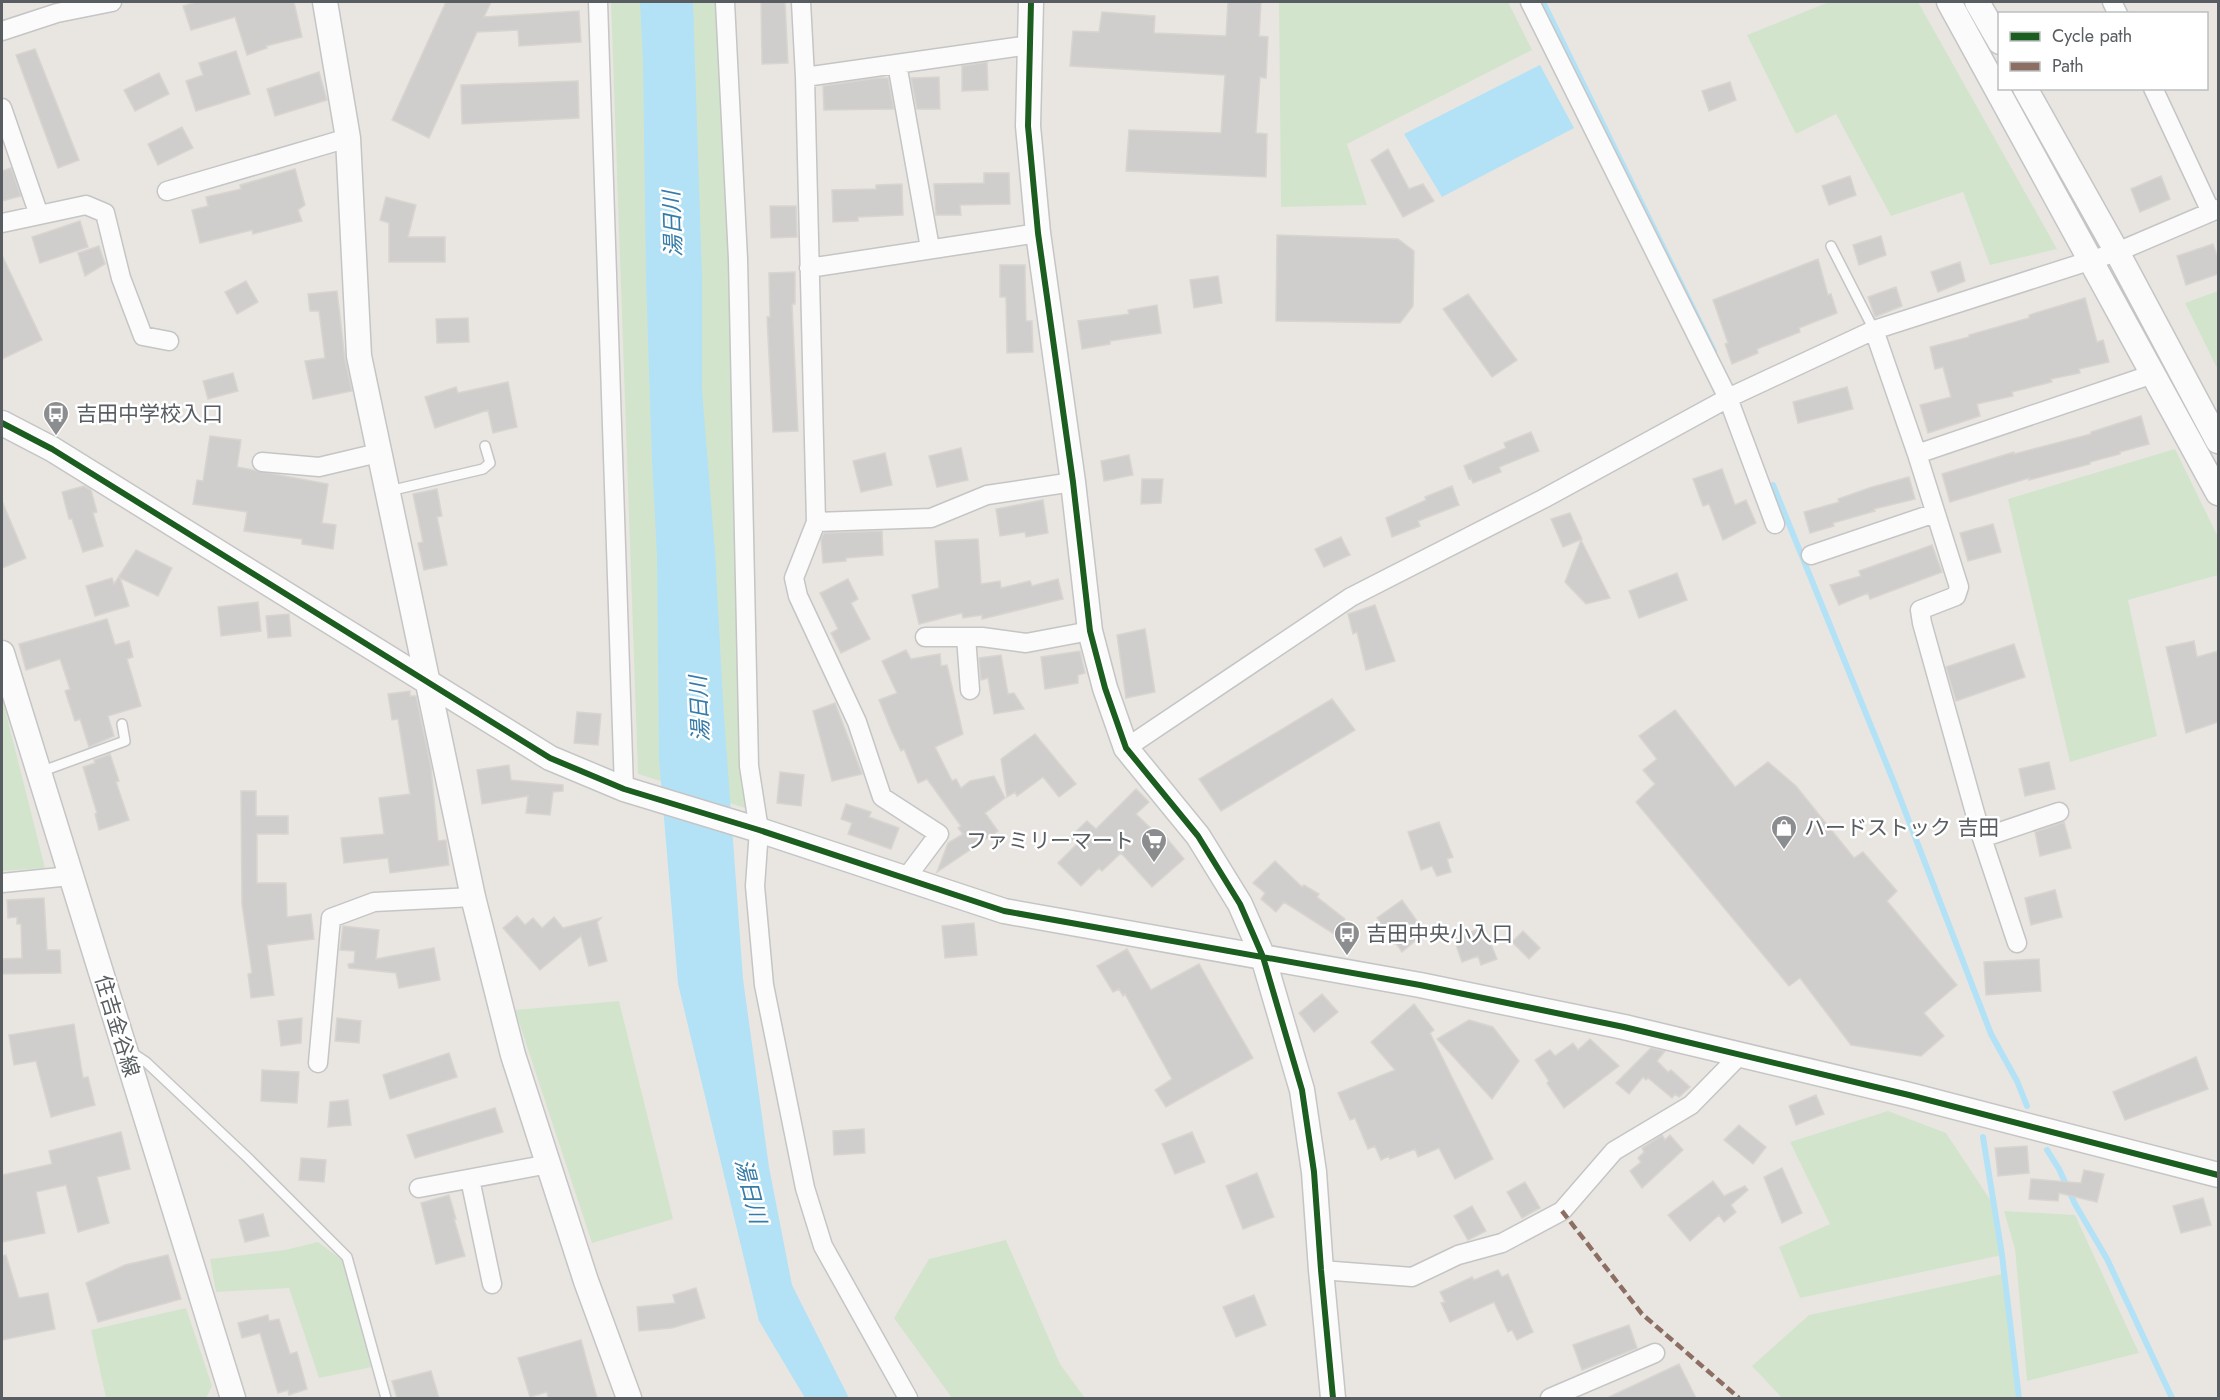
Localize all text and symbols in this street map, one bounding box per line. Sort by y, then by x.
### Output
legend [1998,12,2208,90]
text: Cycle path [2052,23,2132,49]
text: Path [2052,53,2084,79]
water label: 湯日川 [655,188,689,258]
bus stop icon: 吉田中学校入口 [41,399,71,437]
place label: 吉田中学校入口 [76,399,223,429]
water label: 湯日川 [681,673,717,743]
shop icon: ハードストック 吉田 [1769,813,1799,851]
place label: ハードストック 吉田 [1804,813,1999,843]
place label: ファミリーマート [966,826,1134,856]
supermarket icon: ファミリーマート [1139,826,1169,864]
bus stop icon: 吉田中央小入口 [1332,919,1362,957]
place label: 吉田中央小入口 [1366,919,1513,949]
street label: 住吉金谷線 [87,971,147,1081]
water label: 湯日川 [727,1155,775,1229]

